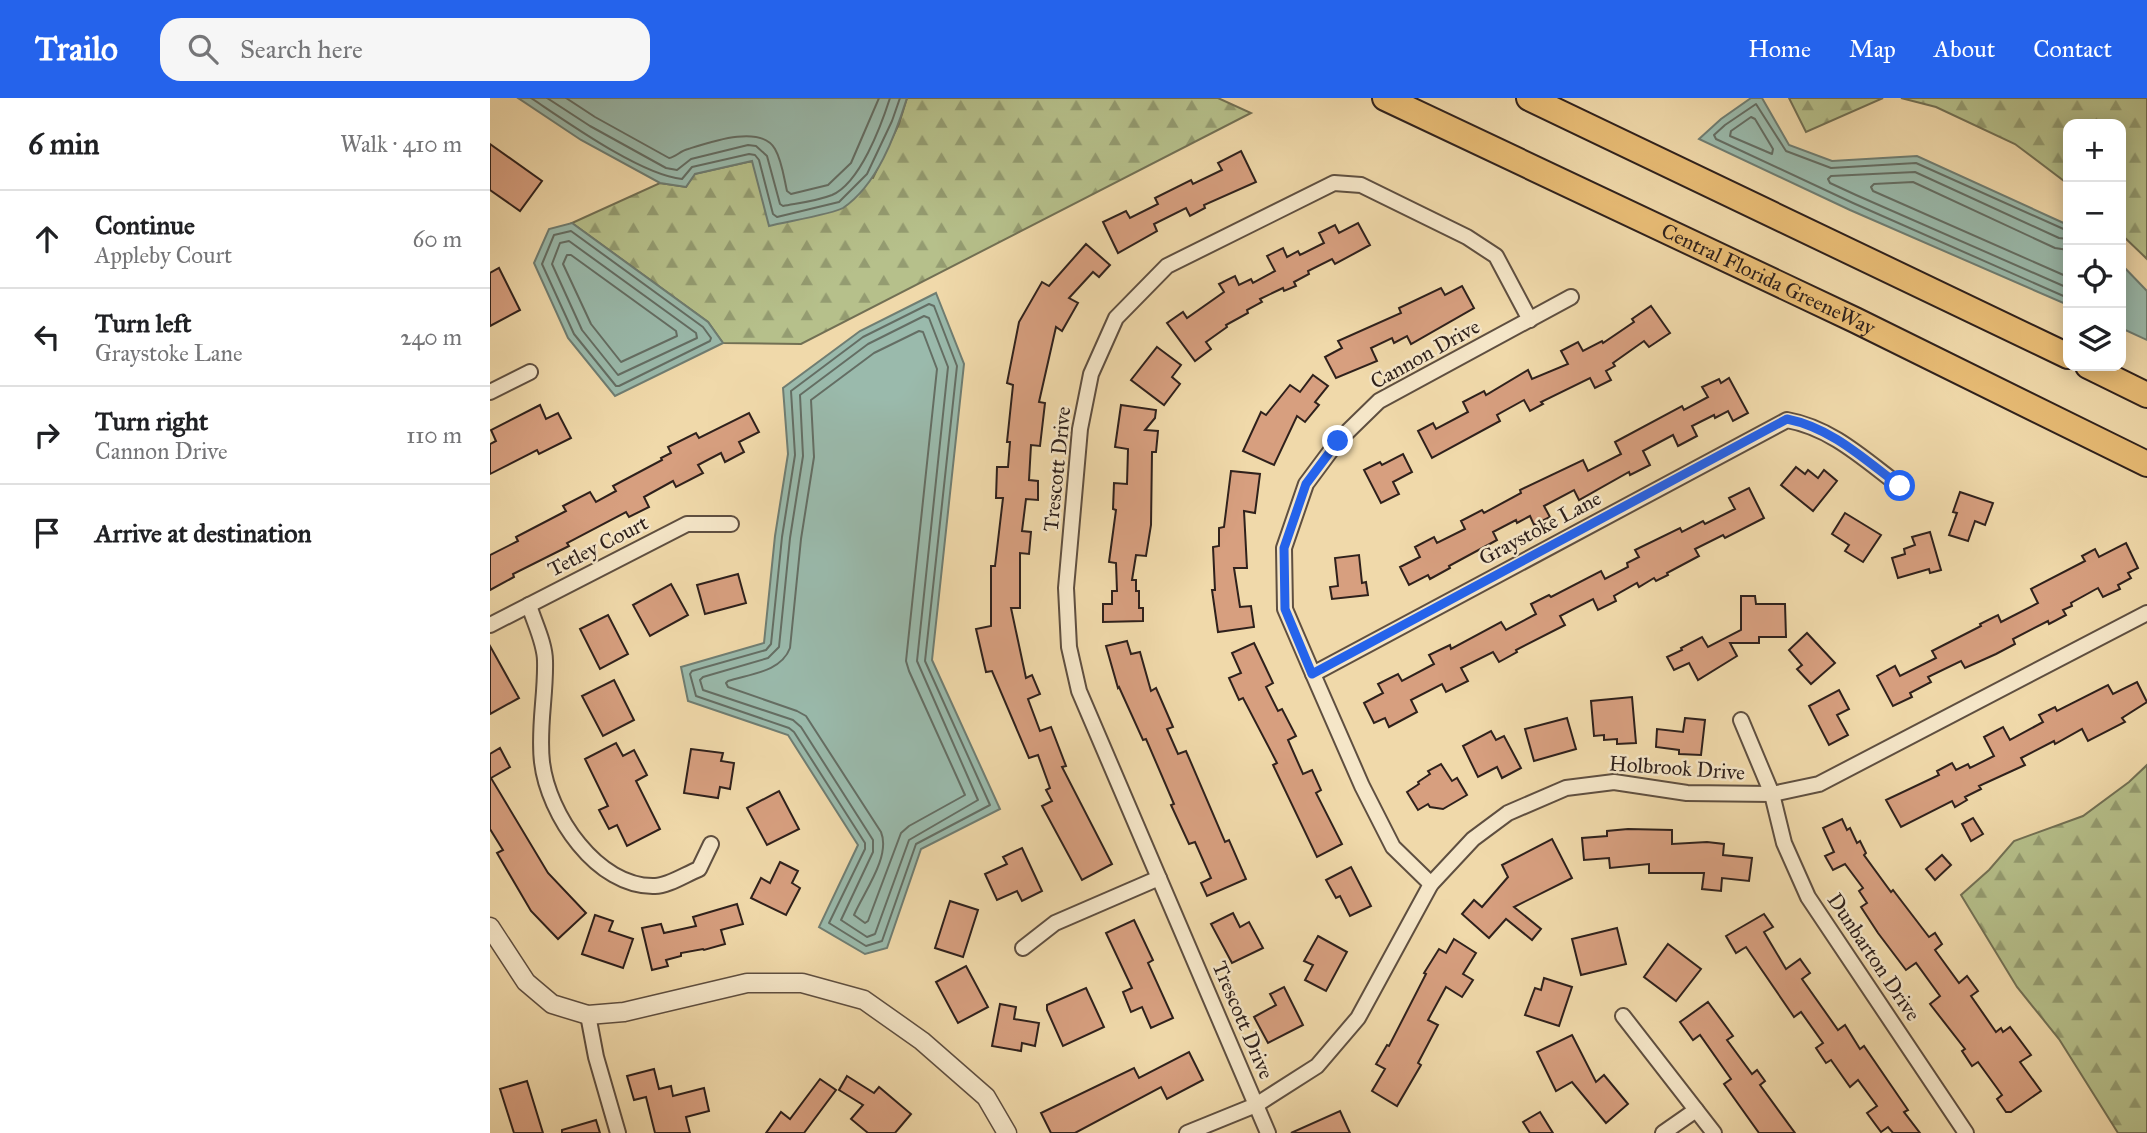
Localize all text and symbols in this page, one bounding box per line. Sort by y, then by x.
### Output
search box [160,18,650,81]
text: Trailo [35,29,118,69]
icon: search [184,30,222,68]
text: Search here [240,33,363,65]
text: Home [1748,34,1811,64]
text: Map [1849,34,1896,64]
text: About [1934,34,1995,64]
text: Contact [2033,34,2112,64]
map controls [2063,119,2126,371]
button: + [2063,119,2126,182]
text: 6 min [28,126,100,162]
text: Walk · 410 m [340,130,462,158]
button: − [2063,182,2126,245]
text: Continue [95,209,195,241]
street label: Central Florida GreeneWay [1657,217,1881,341]
icon: ahead [28,220,66,258]
text: 60 m [413,225,462,253]
text: Appleby Court [95,241,232,269]
button: locate [2063,245,2126,308]
text: Turn left [95,307,191,339]
button: layers [2063,308,2126,371]
street label: Cannon Drive [1366,313,1484,395]
icon: left [28,318,66,356]
text: 240 m [400,323,462,351]
text: Graystoke Lane [95,339,243,367]
text: Turn right [95,405,208,437]
street label: Trescott Drive [1038,405,1077,533]
icon: right [28,416,66,454]
text: 110 m [406,421,462,449]
route end [1322,425,1353,456]
text: Cannon Drive [95,437,228,465]
route start [1884,470,1915,501]
street label: Graystoke Lane [1474,485,1606,571]
street label: Tetley Court [544,509,653,582]
icon: arrive [28,514,66,552]
text: Arrive at destination [95,517,312,549]
street label: Holbrook Drive [1608,750,1746,786]
street label: Dunbarton Drive [1822,888,1926,1026]
street label: Trescott Drive [1206,957,1280,1083]

